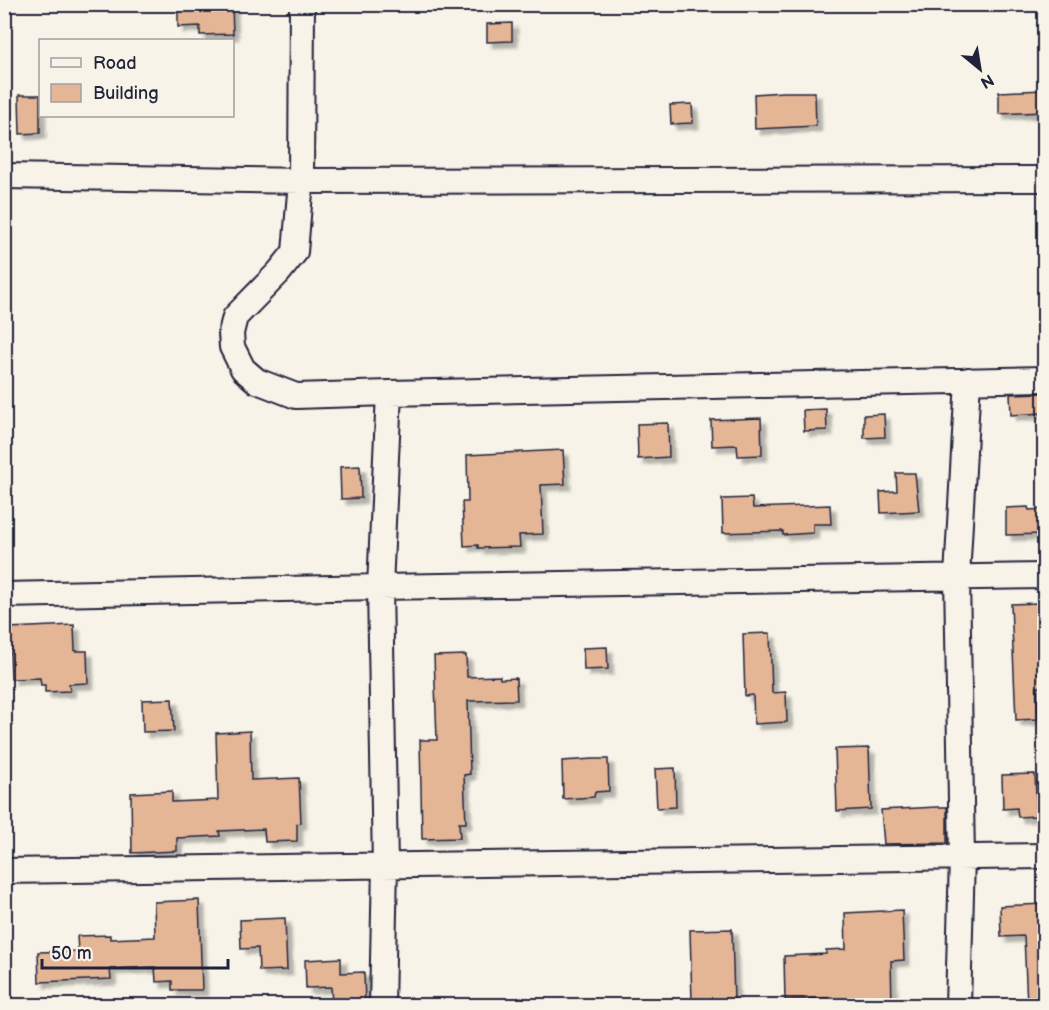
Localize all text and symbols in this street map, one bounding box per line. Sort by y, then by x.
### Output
legend [39,39,234,117]
north arrow [950,39,1010,99]
text: Road [93,53,137,74]
text: N [977,69,997,92]
text: Building [93,83,159,104]
scale bar [42,932,228,970]
text: 50 m [51,943,92,964]

